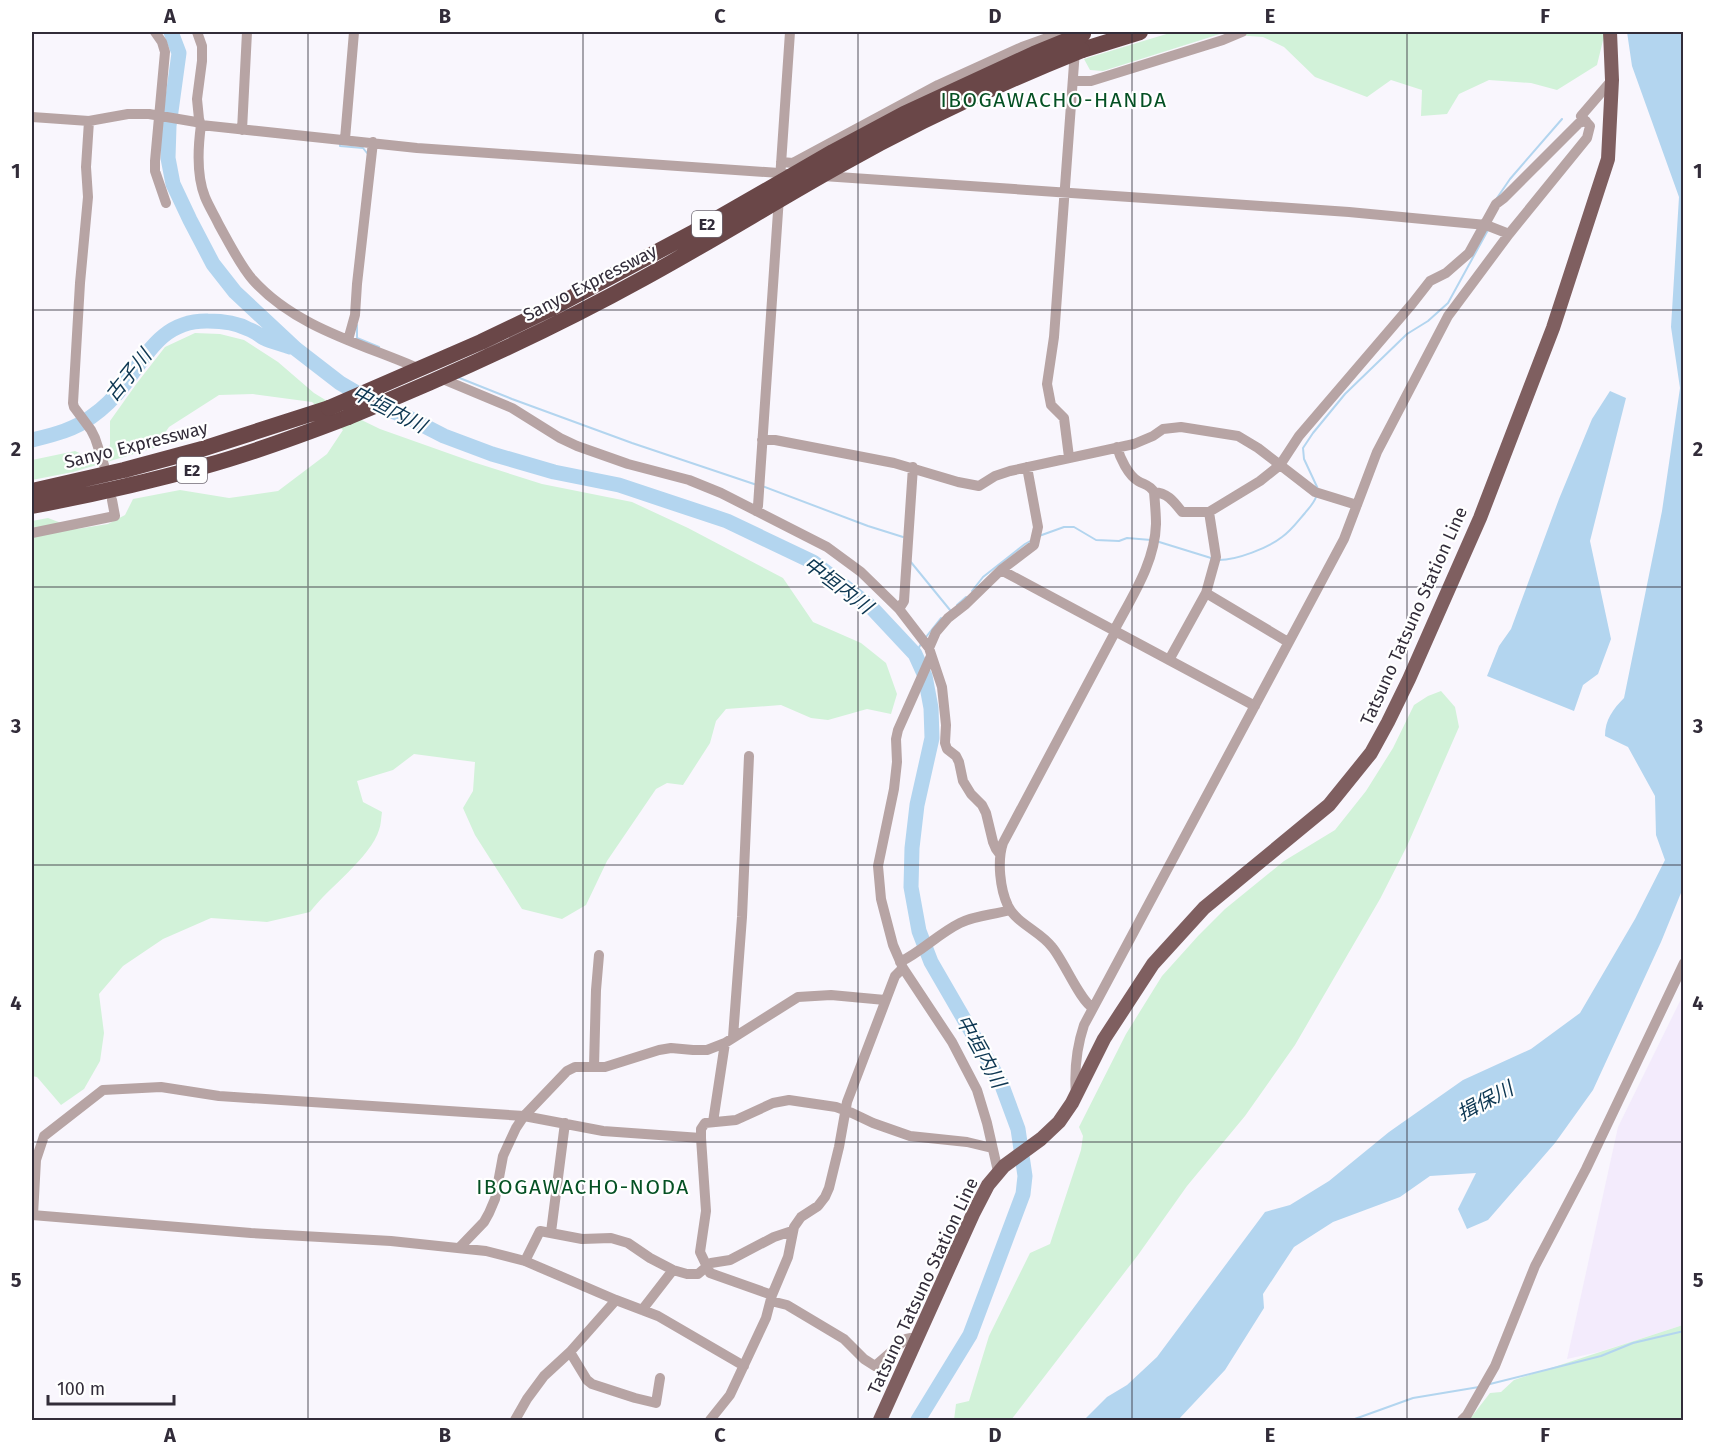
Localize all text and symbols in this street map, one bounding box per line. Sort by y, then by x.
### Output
text: A [163,4,177,28]
text: B [439,4,451,28]
text: C [714,4,726,28]
text: D [988,4,1002,28]
text: E [1265,4,1275,28]
text: F [1540,4,1550,28]
district label: IBOGAWACHO-HANDA [941,87,1168,113]
text: 1 [11,159,21,183]
text: 1 [1693,159,1703,183]
road number: E2 [692,211,722,237]
street label: Sanyo Expressway [520,240,661,326]
water label: 古子川 [100,343,157,406]
water label: 中垣内川 [348,380,432,439]
street label: Sanyo Expressway [62,417,210,473]
text: 2 [11,437,21,461]
text: 2 [1693,437,1703,461]
road number: E2 [177,457,207,483]
street label: Tatsuno Tatsuno Station Line [1356,503,1472,729]
water label: 中垣内川 [799,551,879,620]
text: 3 [10,714,21,738]
text: 3 [1692,714,1703,738]
text: 4 [10,991,22,1015]
text: 4 [1692,991,1704,1015]
water label: 中垣内川 [951,1010,1012,1094]
water label: 揖保川 [1453,1075,1519,1126]
district label: IBOGAWACHO-NODA [476,1174,690,1200]
street label: Tatsuno Tatsuno Station Line [863,1174,983,1398]
text: 5 [11,1268,22,1292]
text: 5 [1693,1268,1704,1292]
scale bar [48,1368,174,1406]
text: 100 m [57,1378,105,1400]
text: A [163,1423,177,1447]
text: B [439,1423,451,1447]
text: C [714,1423,726,1447]
text: D [988,1423,1002,1447]
text: E [1265,1423,1275,1447]
text: F [1540,1423,1550,1447]

